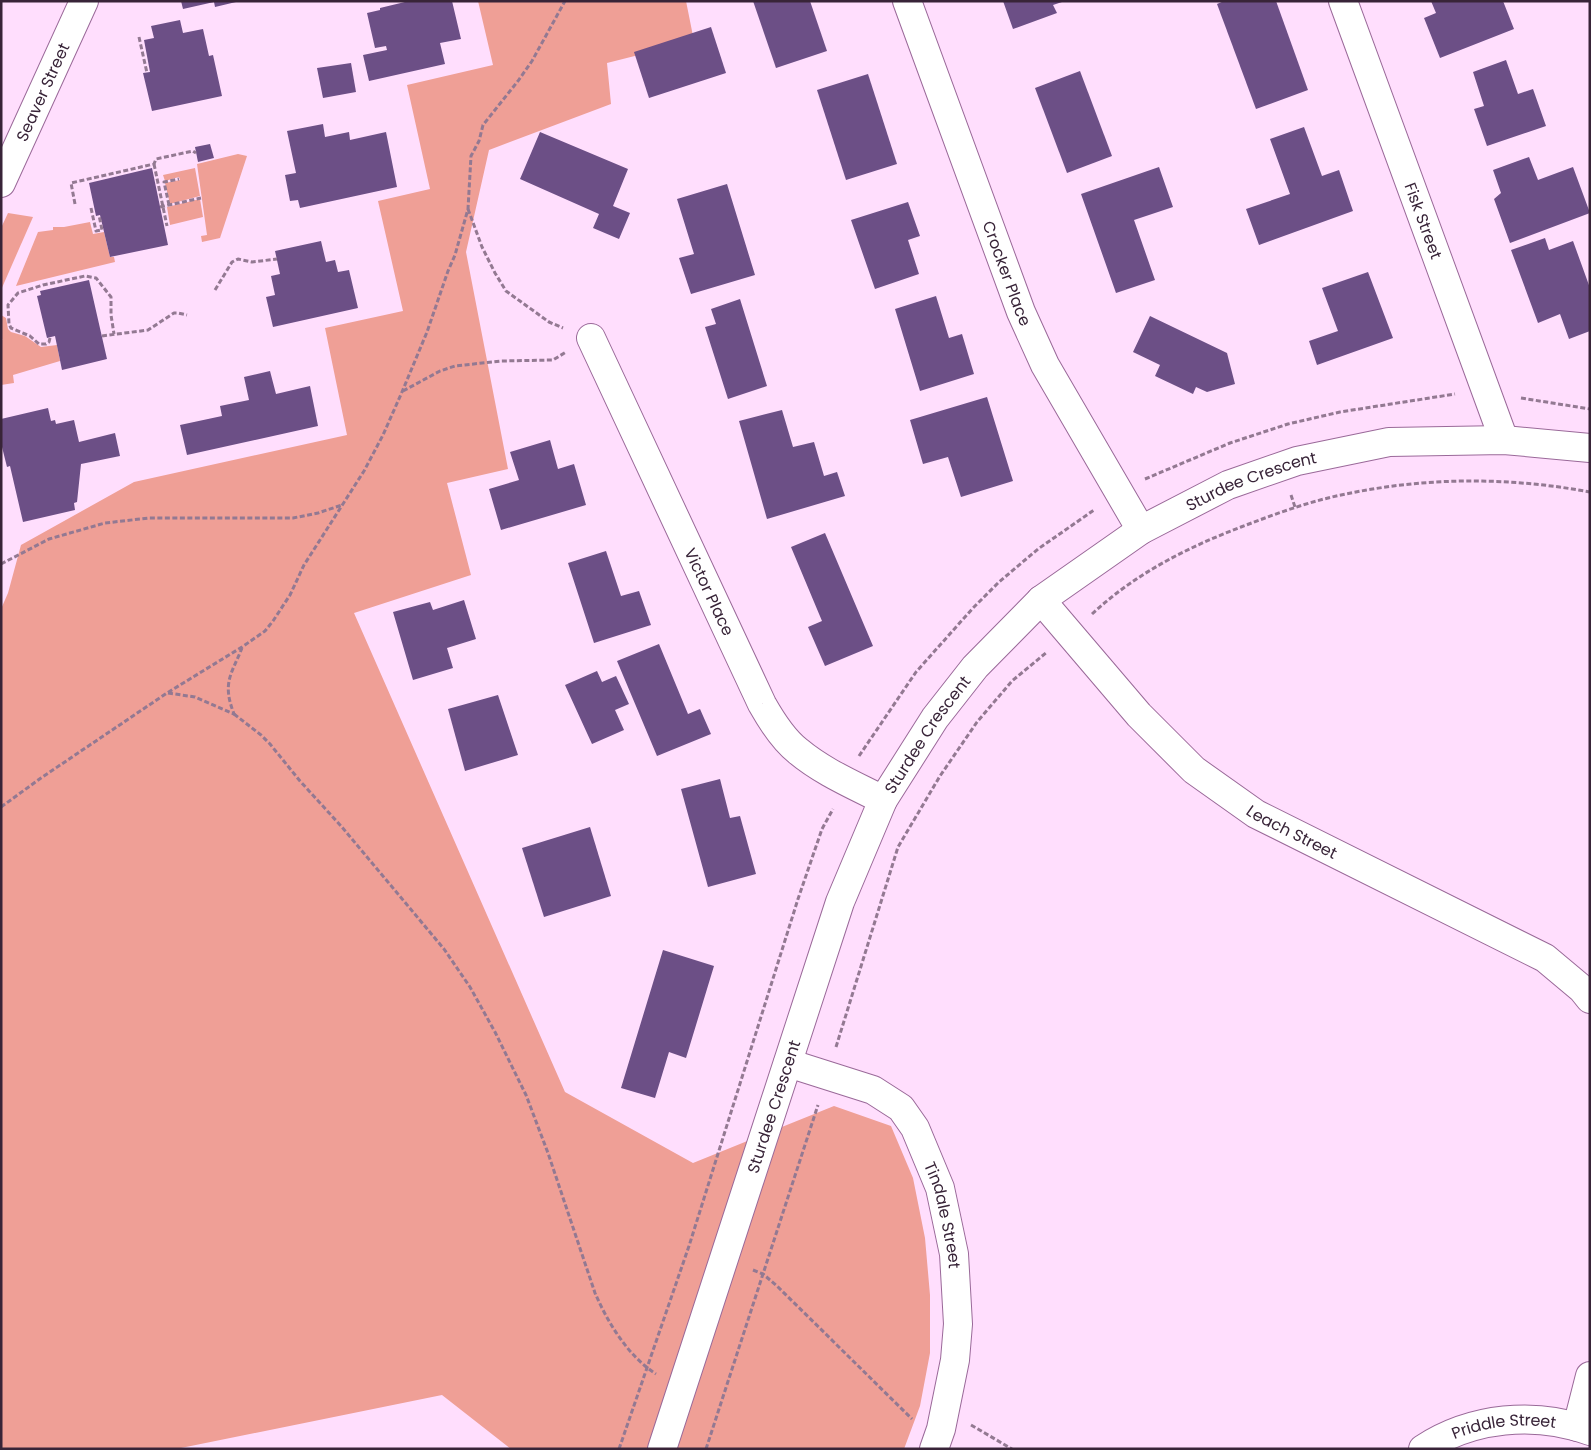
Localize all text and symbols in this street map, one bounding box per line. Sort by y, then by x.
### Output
street label: Seaver Street [10,39,75,145]
street label: Fisk Street [1399,179,1448,262]
street label: Crocker Place [977,218,1037,330]
street label: Sturdee Crescent [1182,446,1319,516]
street label: Victor Place [679,544,740,639]
street label: Sturdee Crescent [878,670,976,798]
street label: Leach Street [1242,799,1341,864]
street label: Sturdee Crescent [741,1037,806,1176]
street label: Tindale Street [919,1158,966,1269]
street label: Priddle Street [1448,1408,1558,1444]

